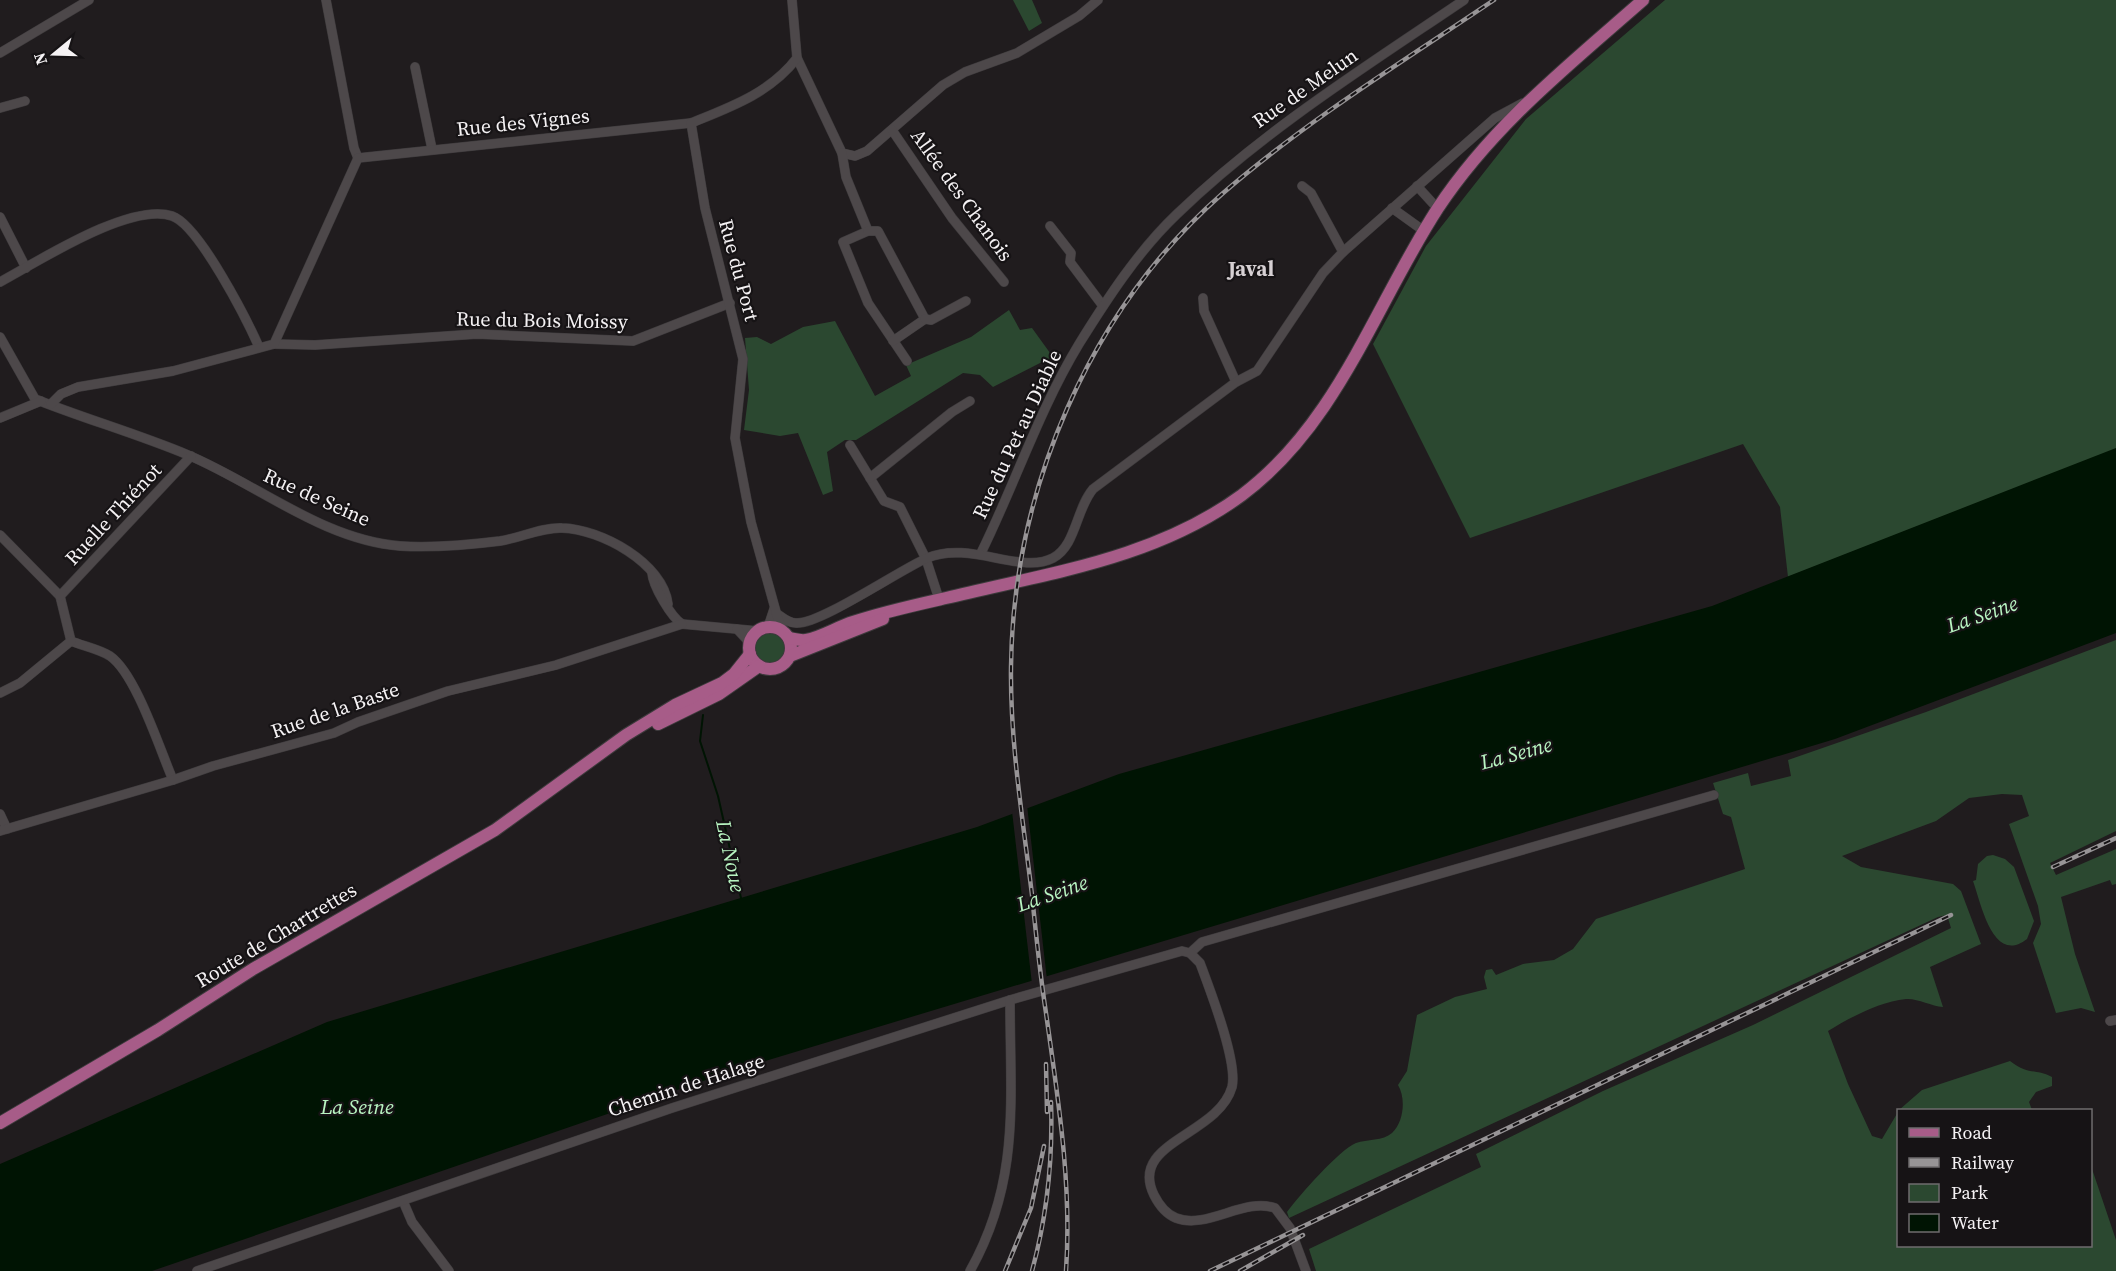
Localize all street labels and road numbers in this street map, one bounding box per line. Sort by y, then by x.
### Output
street label: Rue de Melun [1247,41,1363,135]
street label: Rue des Vignes [455,101,591,143]
street label: Allée des Chanois [904,123,1020,267]
street label: Rue du Port [712,216,766,324]
street label: Rue du Bois Moissy [456,305,629,336]
street label: Rue du Pet au Diable [966,345,1068,523]
street label: Ruelle Thiénot [58,456,168,571]
street label: Rue de Seine [259,461,375,533]
street label: Rue de la Baste [267,675,403,745]
street label: Route de Chartrettes [190,876,362,994]
street label: Chemin de Halage [604,1046,768,1124]

